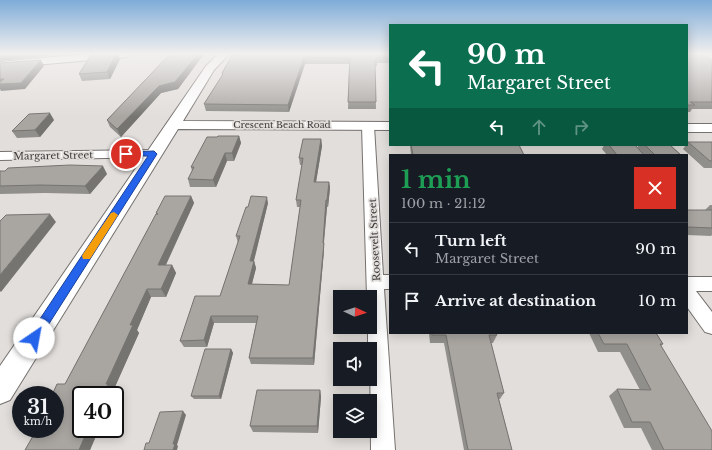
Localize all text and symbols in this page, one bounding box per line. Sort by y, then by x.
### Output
text: 90 m [467,37,545,72]
icon: left [401,40,453,92]
text: Margaret Street [467,72,611,94]
icon: left [486,116,508,138]
icon: ahead [528,116,550,138]
icon: right [570,116,592,138]
street label: Crescent Beach Road [233,119,331,130]
pin [109,137,143,171]
icon: arrive [115,143,137,165]
street label: Margaret Street [13,148,93,163]
text: 1 min [401,165,471,194]
button: close [634,167,676,209]
text: 100 m · 21:12 [401,195,486,212]
street label: Roosevelt Street [366,198,383,282]
text: Turn left [435,231,506,250]
icon: left [401,238,423,260]
text: 90 m [635,239,676,258]
text: Margaret Street [435,250,539,267]
north arrow [333,290,377,334]
map controls [333,290,377,438]
icon: arrive [401,290,423,312]
text: Arrive at destination [435,291,596,310]
text: 10 m [638,291,676,310]
position arrow [13,317,55,359]
button: sound [333,342,377,386]
speed limit sign: 40 [72,386,124,438]
button: layers [333,394,377,438]
text: 31 [27,395,49,419]
text: km/h [24,415,52,428]

